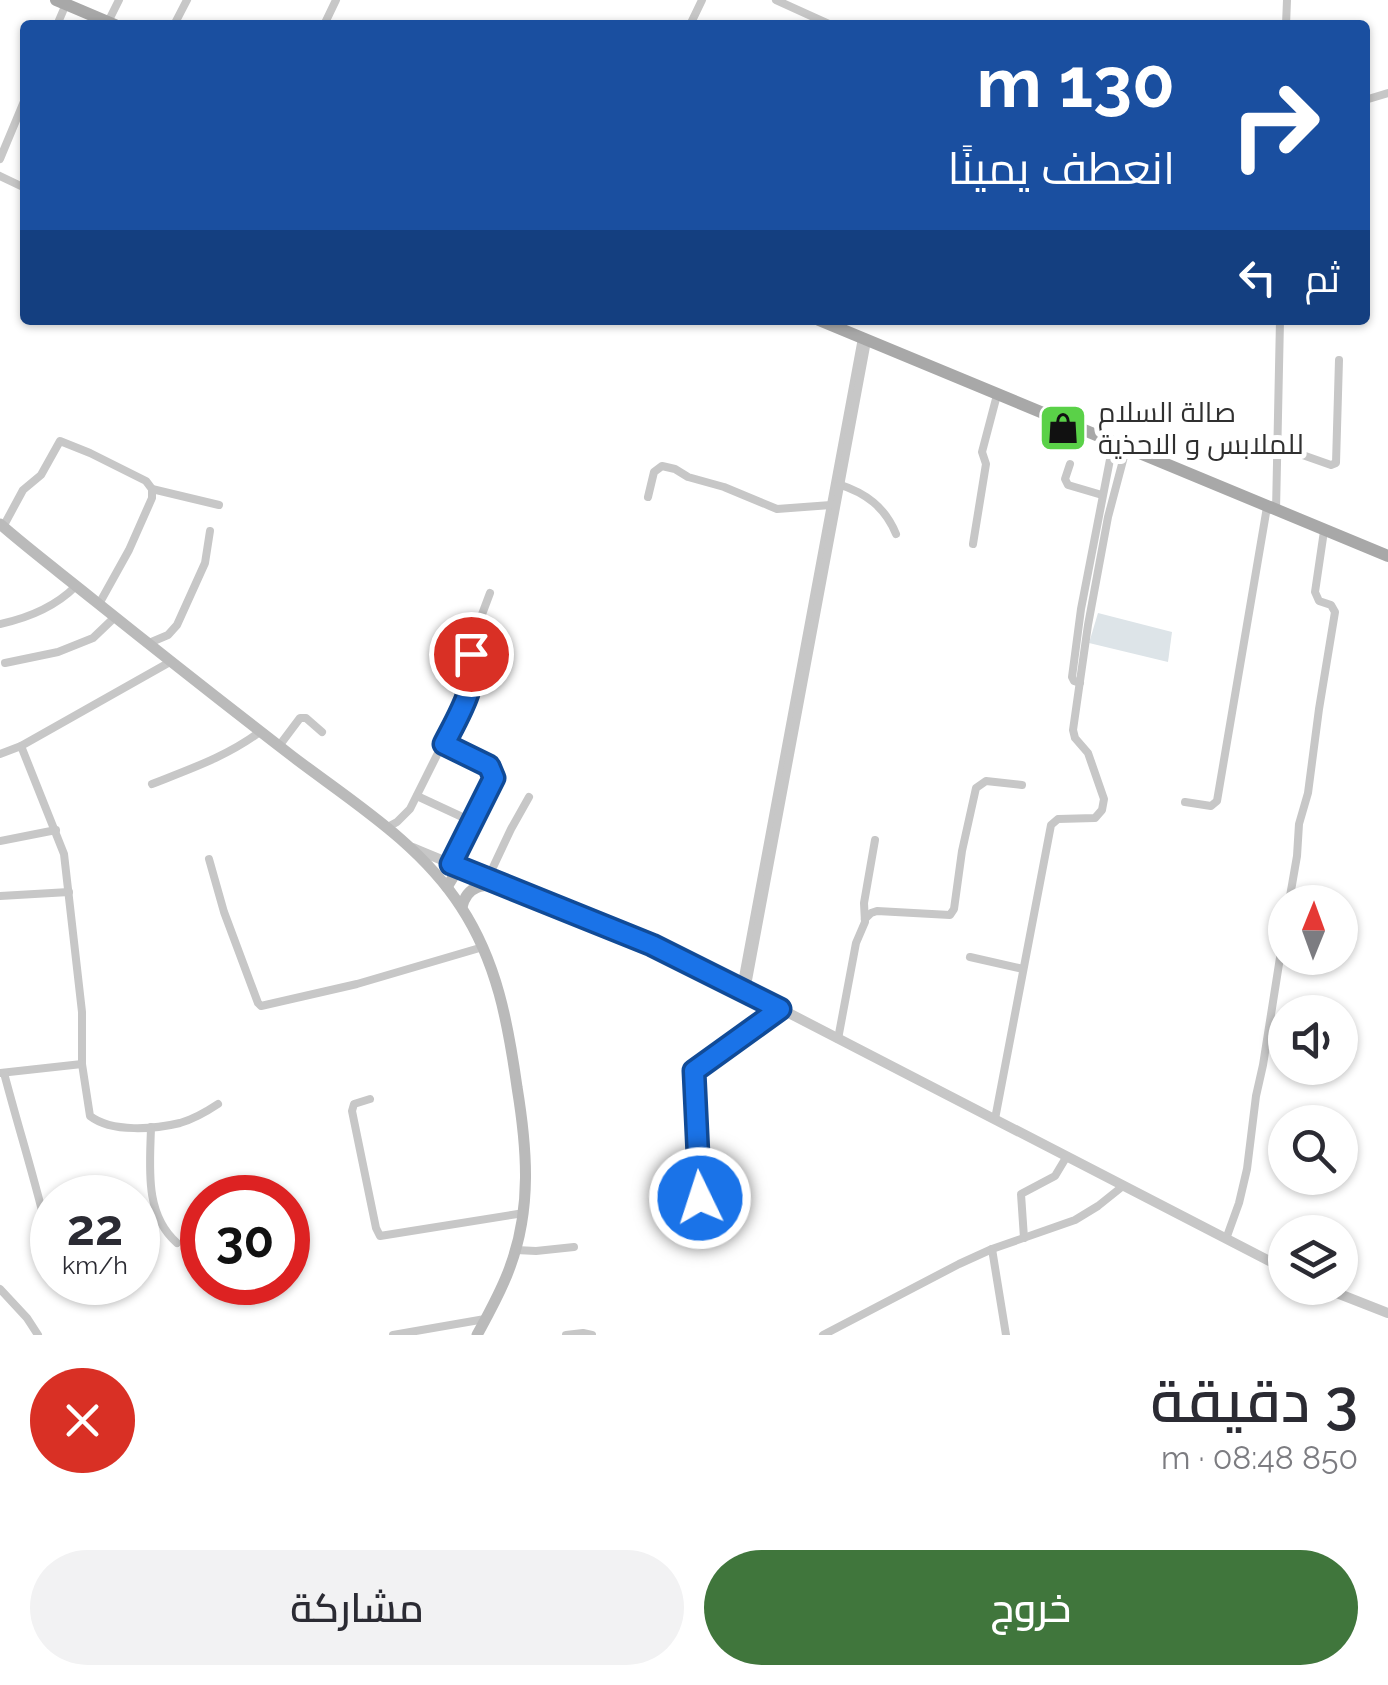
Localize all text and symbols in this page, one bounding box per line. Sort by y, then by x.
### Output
text: 130 m [976,41,1175,123]
icon: right [1210,60,1340,190]
text: انعطف يمينًا [947,142,1175,195]
icon: left [1230,250,1285,305]
text: ثم [1305,256,1340,301]
place label: صالة السلام للملابس و الاحذية [1098,396,1304,461]
shop icon: صالة السلام للملابس و الاحذية [1037,402,1089,454]
pin [429,612,514,697]
icon: arrive [444,627,499,682]
north arrow [1268,885,1358,975]
map controls [1268,885,1358,1305]
button: sound [1268,995,1358,1085]
button: search [1268,1105,1358,1195]
position arrow [648,1146,752,1250]
speed limit sign: 30 [180,1175,310,1305]
text: 22 [67,1198,123,1257]
button: layers [1268,1215,1358,1305]
text: km/h [62,1250,128,1280]
text: 3 دقيقة [1150,1366,1358,1436]
button: close [30,1368,135,1473]
text: 850 m · 08:48 [1161,1439,1358,1476]
button: مشاركة [30,1550,684,1665]
button: خروج [704,1550,1358,1665]

